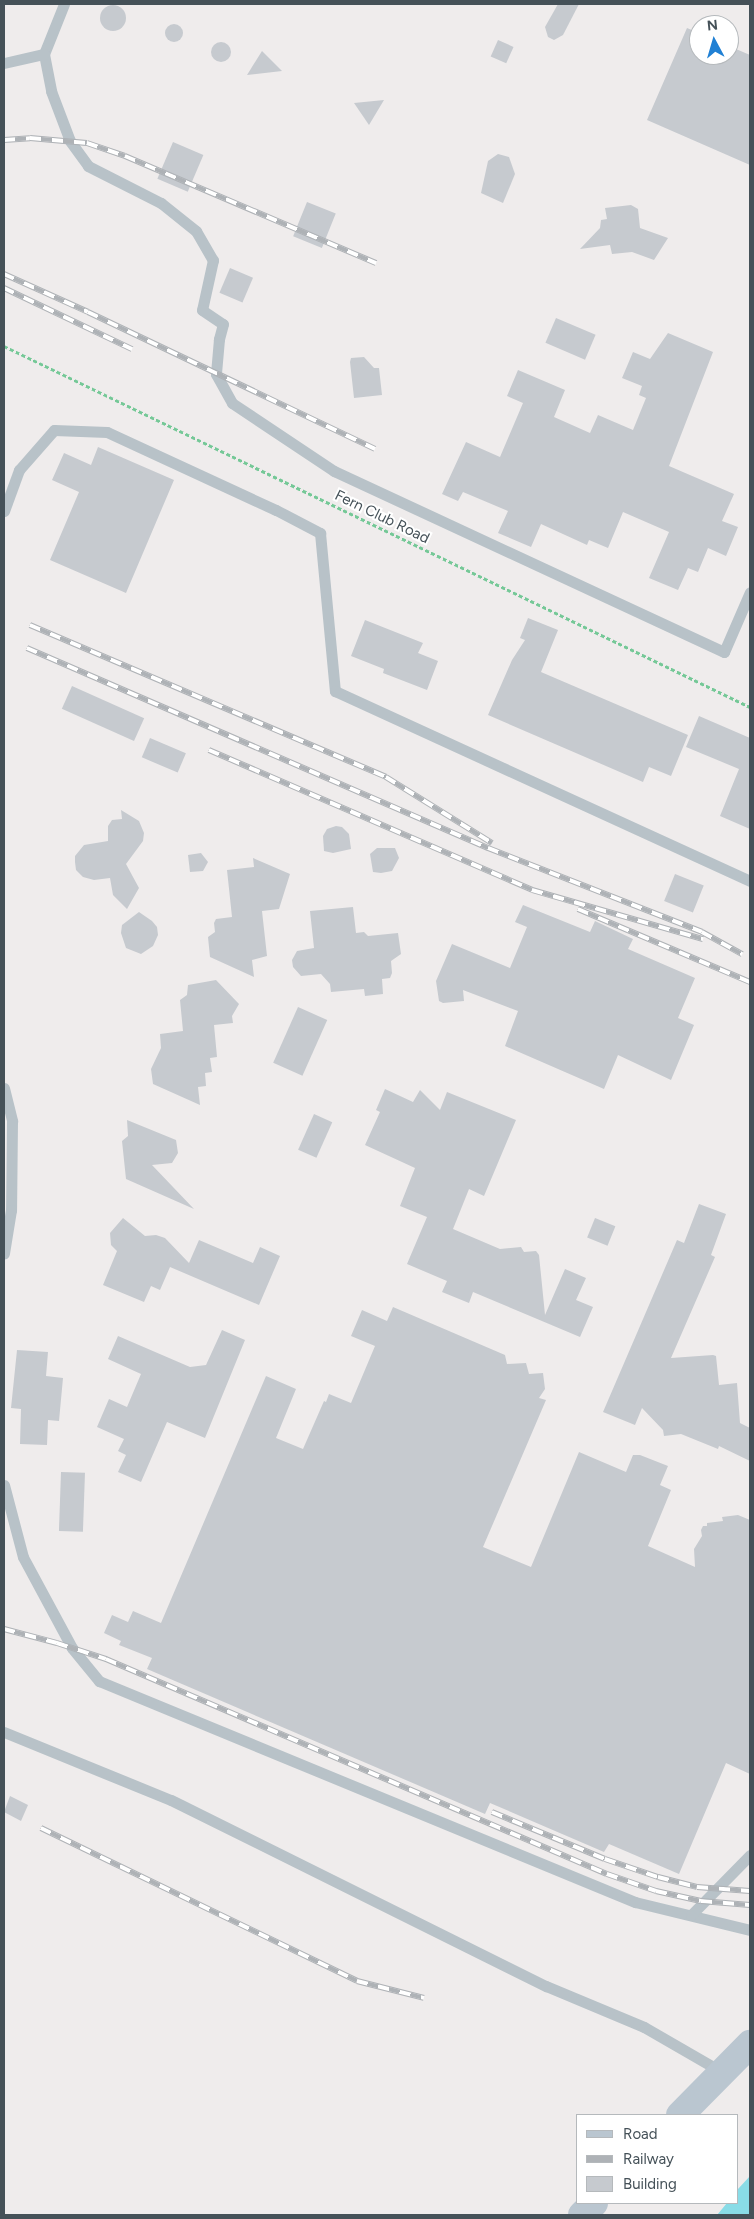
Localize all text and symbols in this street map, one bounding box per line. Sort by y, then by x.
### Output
north arrow [689,15,739,65]
text: N [706,17,719,35]
street label: Fern Club Road [332,486,432,548]
legend [576,2114,739,2204]
text: Road [623,2125,658,2143]
text: Railway [623,2150,674,2168]
text: Building [623,2175,677,2193]

